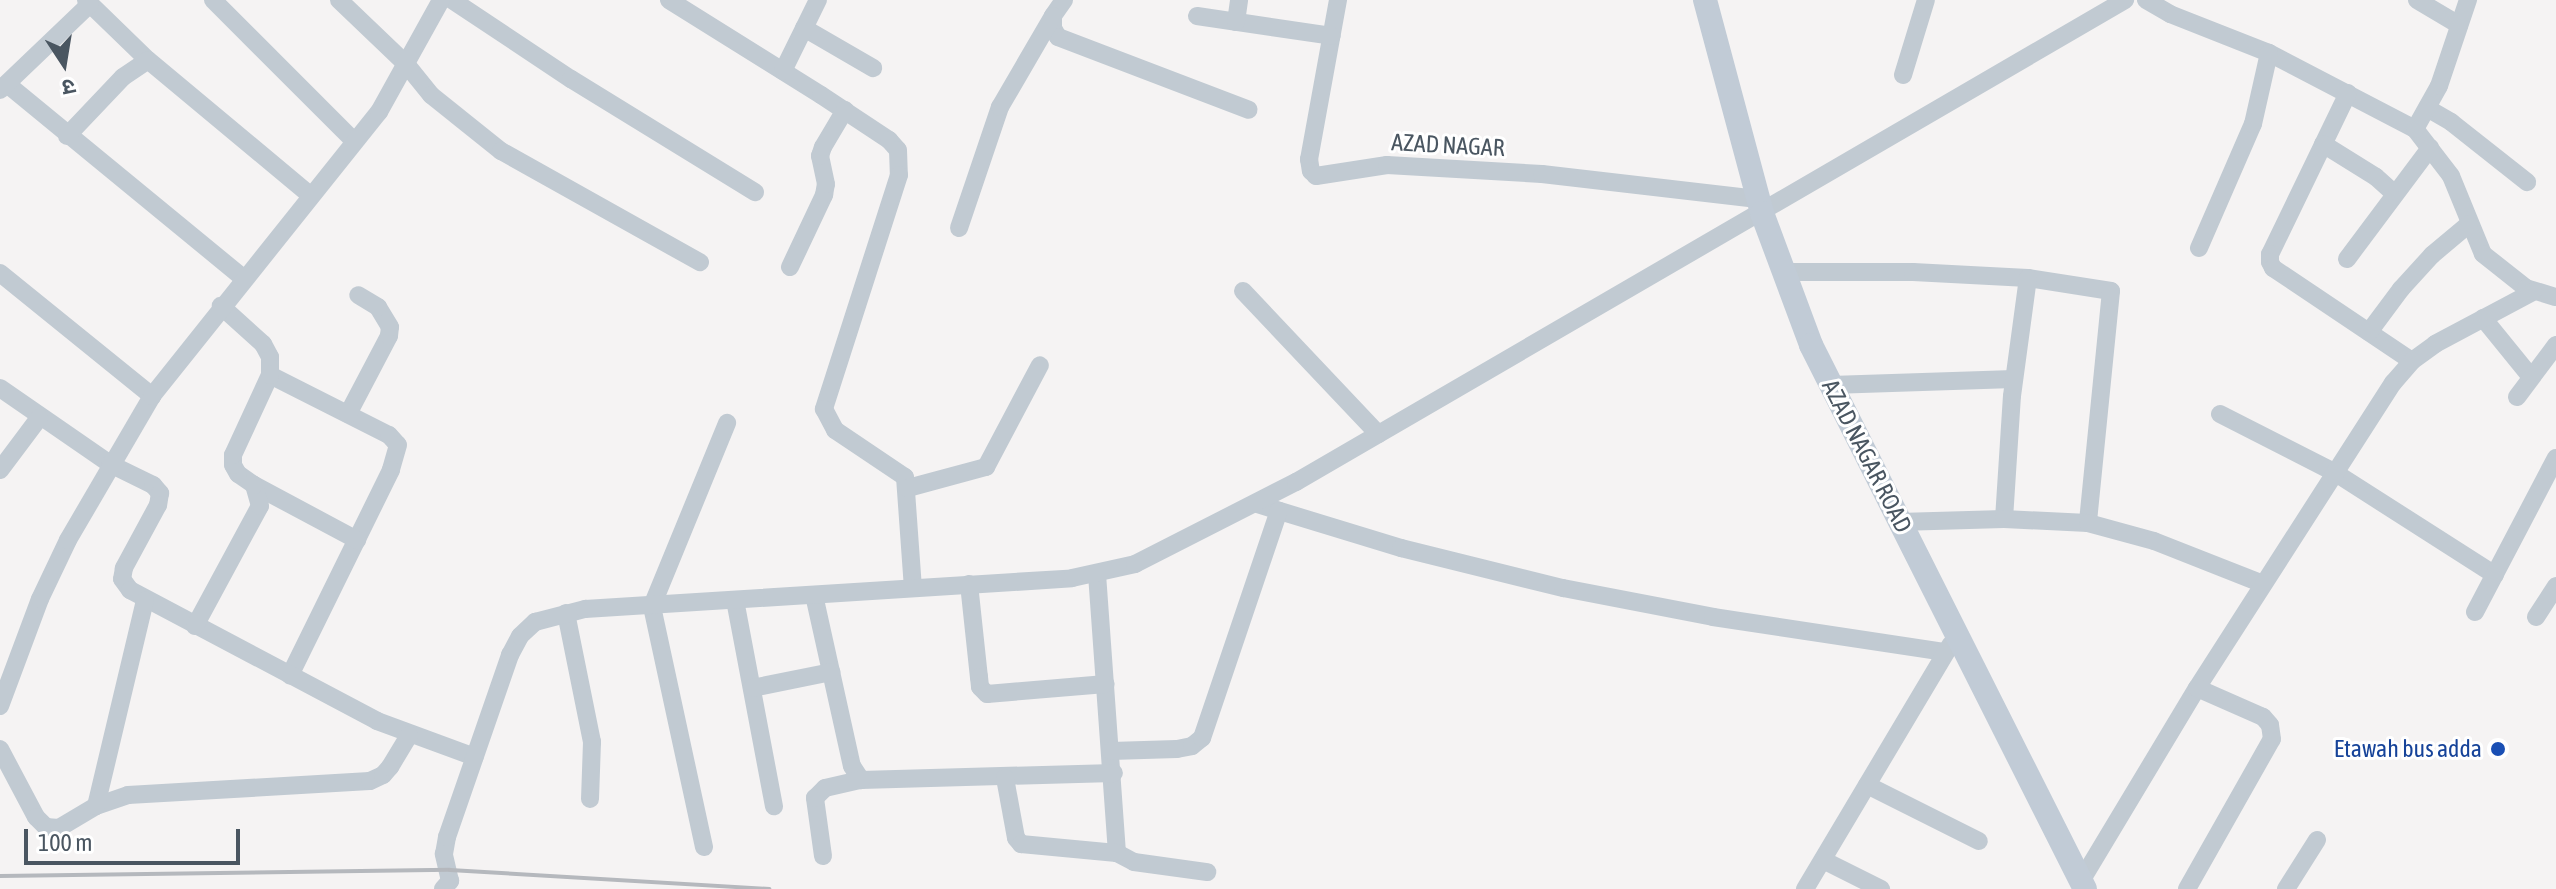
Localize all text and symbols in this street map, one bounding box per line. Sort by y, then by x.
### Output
north arrow [24,24,104,104]
text: उ [60,73,78,102]
street label: AZAD NAGAR [1391,128,1505,162]
street label: AZAD NAGAR ROAD [1816,375,1918,537]
place label: Etawah bus adda [2334,735,2482,763]
marker: Etawah bus adda [2489,740,2507,758]
scale bar [28,813,244,863]
text: 100 m [38,829,92,856]

